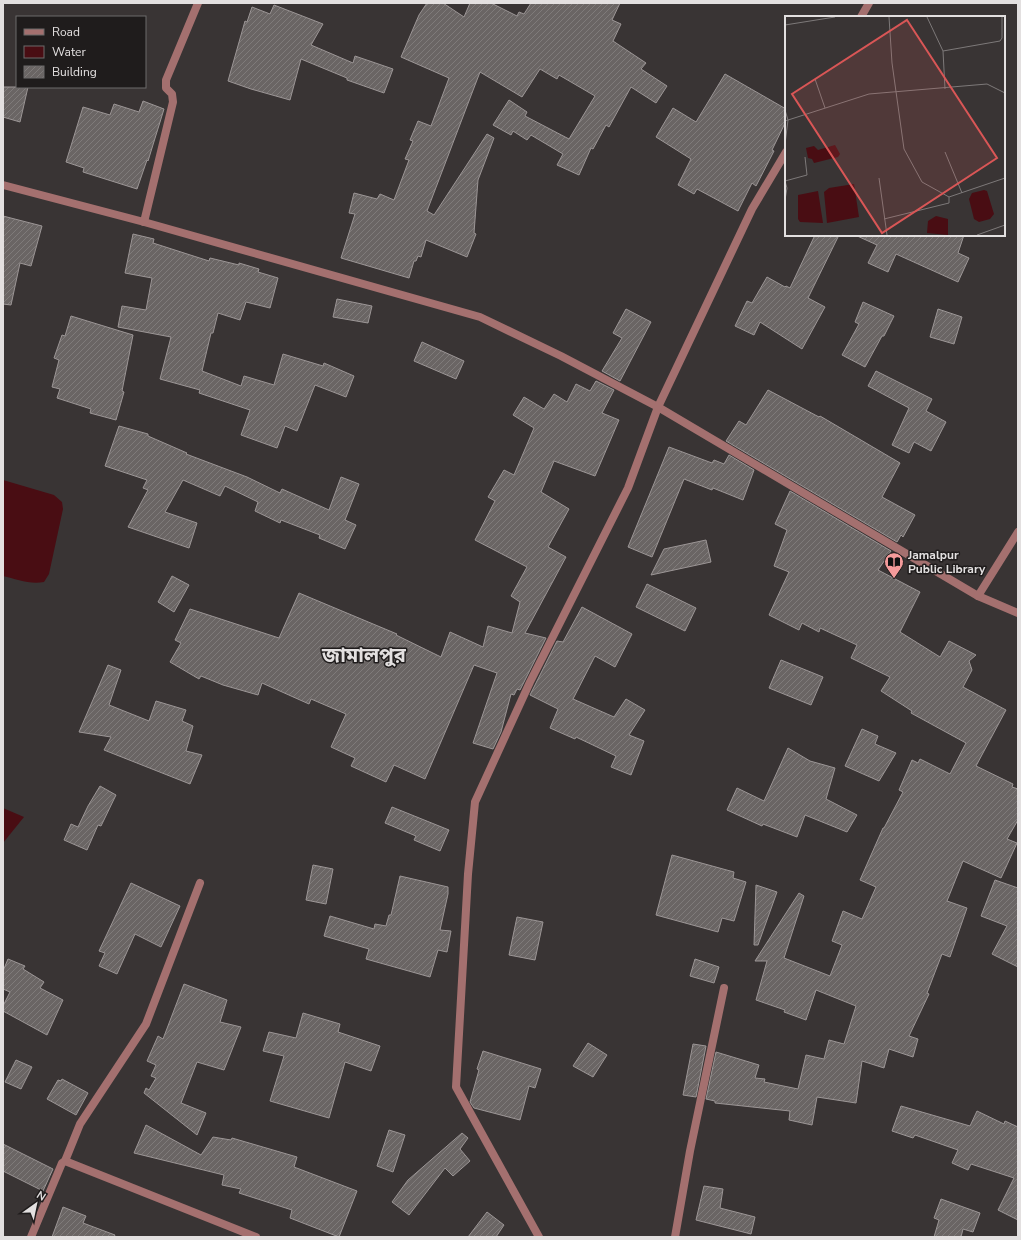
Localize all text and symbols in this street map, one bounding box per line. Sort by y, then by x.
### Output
legend [16,16,146,88]
inset map [785,16,1005,236]
text: Road [52,24,80,40]
text: Water [52,44,86,60]
text: Building [52,64,97,80]
place label: Jamalpur Public Library [907,547,986,577]
library icon: Jamalpur Public Library [883,551,905,579]
district label: জামালপুর [321,642,407,669]
north arrow [16,1184,56,1224]
text: N [34,1188,49,1205]

